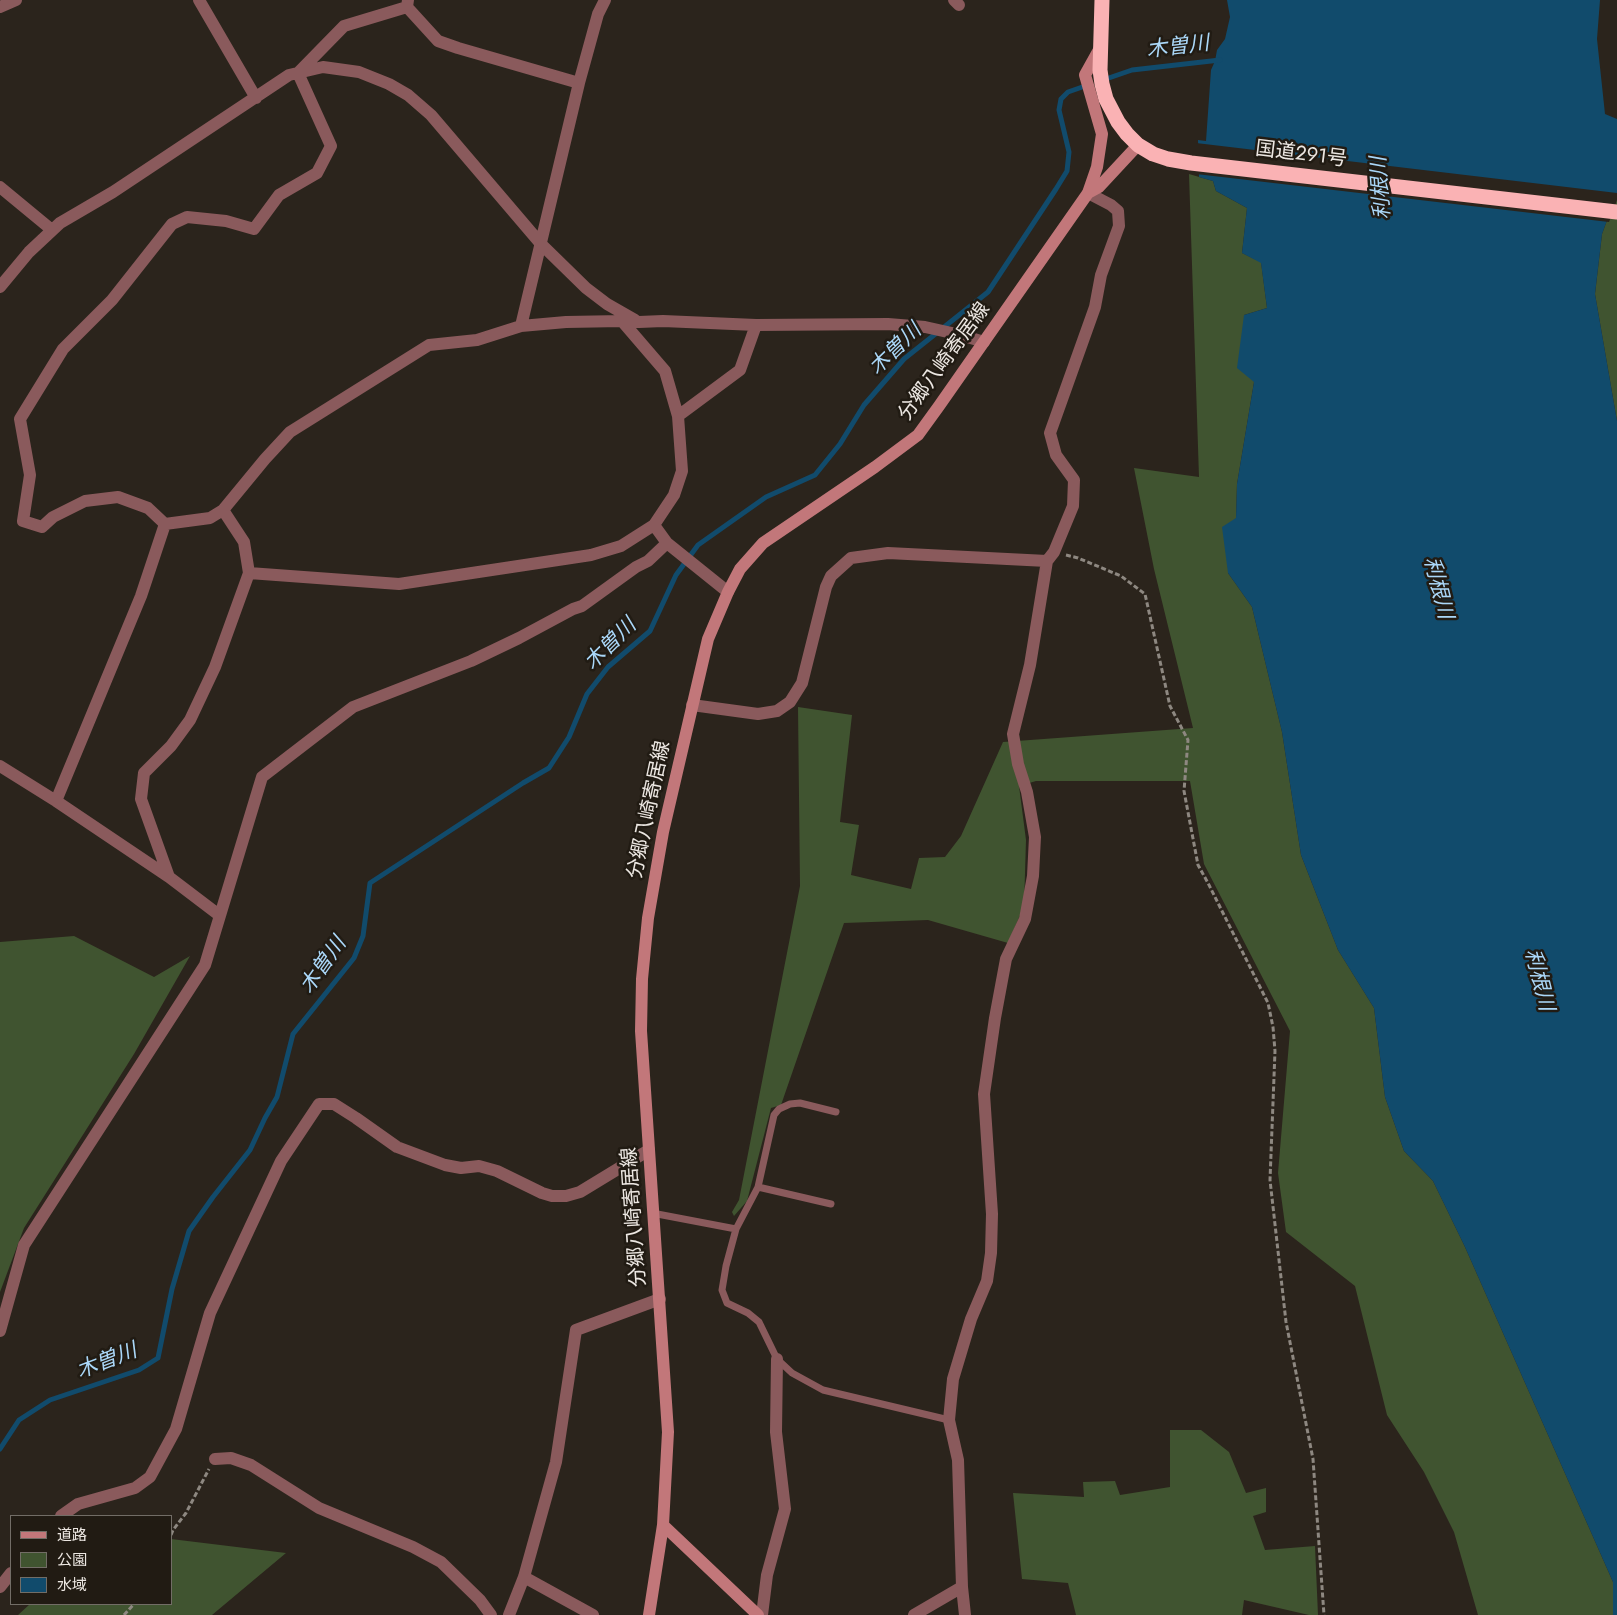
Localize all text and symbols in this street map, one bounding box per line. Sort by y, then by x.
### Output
water label: 木曽川 [1145,32,1211,64]
street label: 国道291号 [1254,137,1348,173]
water label: 利根川 [1367,156,1397,220]
street label: 分郷八崎寄居線 [894,298,996,426]
water label: 木曽川 [865,319,927,381]
water label: 利根川 [1417,554,1457,622]
water label: 木曽川 [580,614,642,676]
street label: 分郷八崎寄居線 [624,739,676,881]
water label: 木曽川 [296,933,352,999]
water label: 利根川 [1518,946,1558,1014]
street label: 分郷八崎寄居線 [618,1146,652,1288]
water label: 木曽川 [73,1339,141,1385]
legend [10,1515,172,1605]
text: 道路 [57,1524,87,1546]
text: 公園 [57,1549,87,1571]
text: 水域 [57,1574,87,1596]

